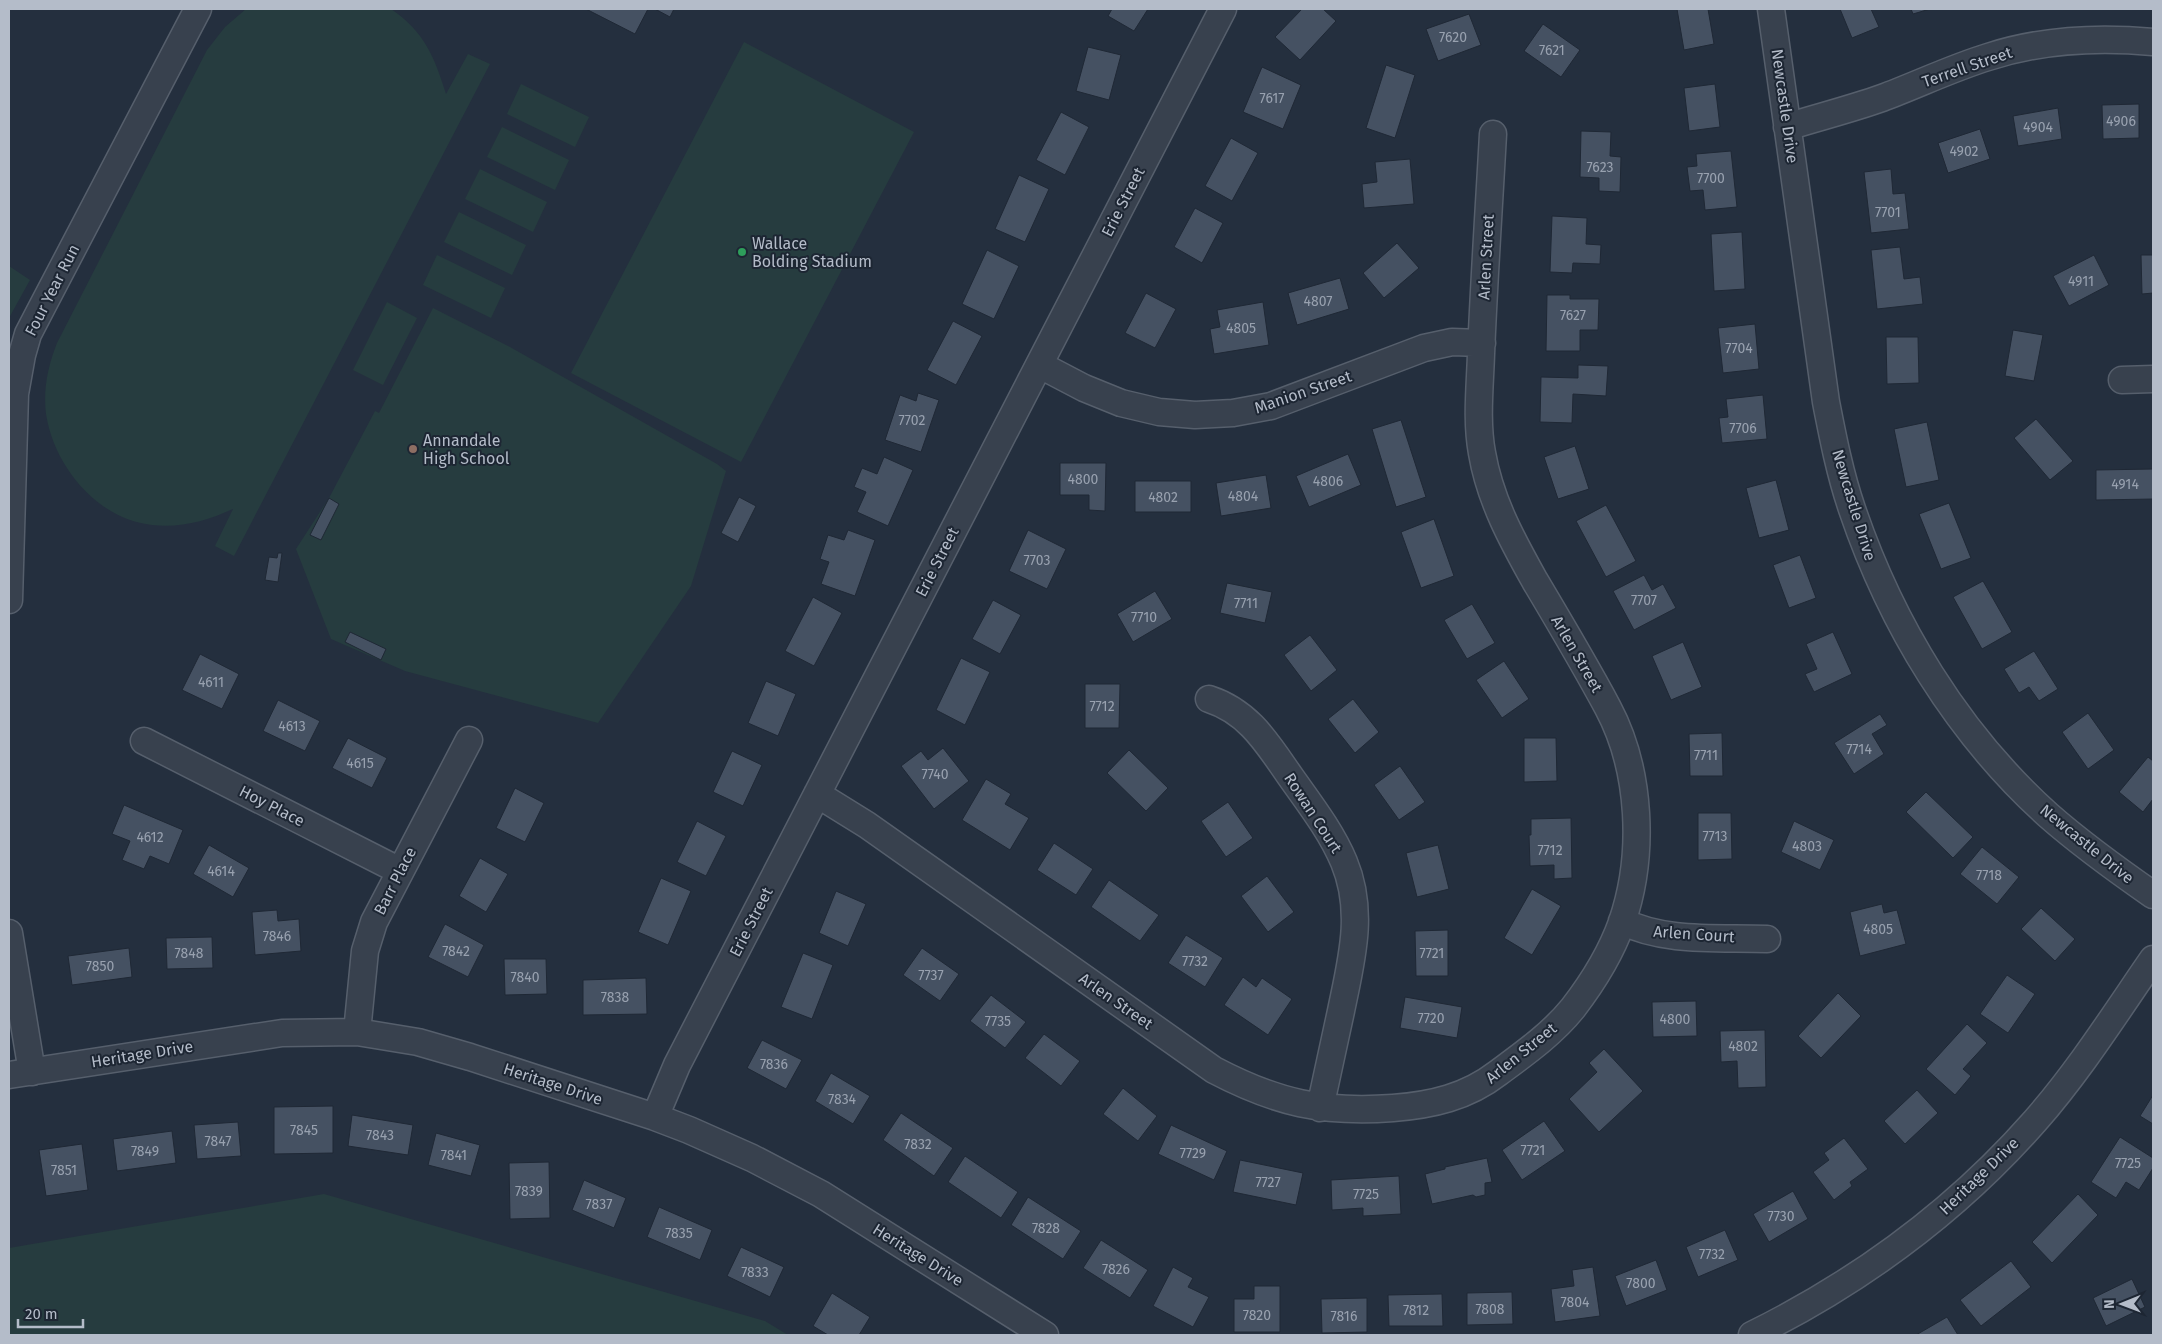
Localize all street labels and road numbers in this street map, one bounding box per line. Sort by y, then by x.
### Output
street label: Terrell Street [1920,43,2015,91]
street label: Newcastle Drive [1768,48,1802,164]
street label: Erie Street [1097,164,1149,240]
street label: Arlen Street [1474,213,1498,300]
street label: Four Year Run [21,241,83,339]
street label: Manion Street [1252,366,1354,417]
street label: Newcastle Drive [1828,447,1880,563]
street label: Erie Street [911,524,963,600]
street label: Arlen Street [1547,612,1607,696]
street label: Rowan Court [1280,769,1346,857]
street label: Hoy Place [236,781,308,831]
street label: Newcastle Drive [2036,800,2138,888]
street label: Barr Place [370,844,420,918]
street label: Erie Street [725,884,777,960]
street label: Arlen Court [1653,922,1736,946]
street label: Arlen Street [1075,969,1157,1033]
street label: Arlen Street [1482,1019,1560,1087]
street label: Heritage Drive [90,1037,194,1071]
street label: Heritage Drive [501,1059,605,1109]
street label: Heritage Drive [1935,1133,2023,1219]
street label: Heritage Drive [869,1220,967,1290]

